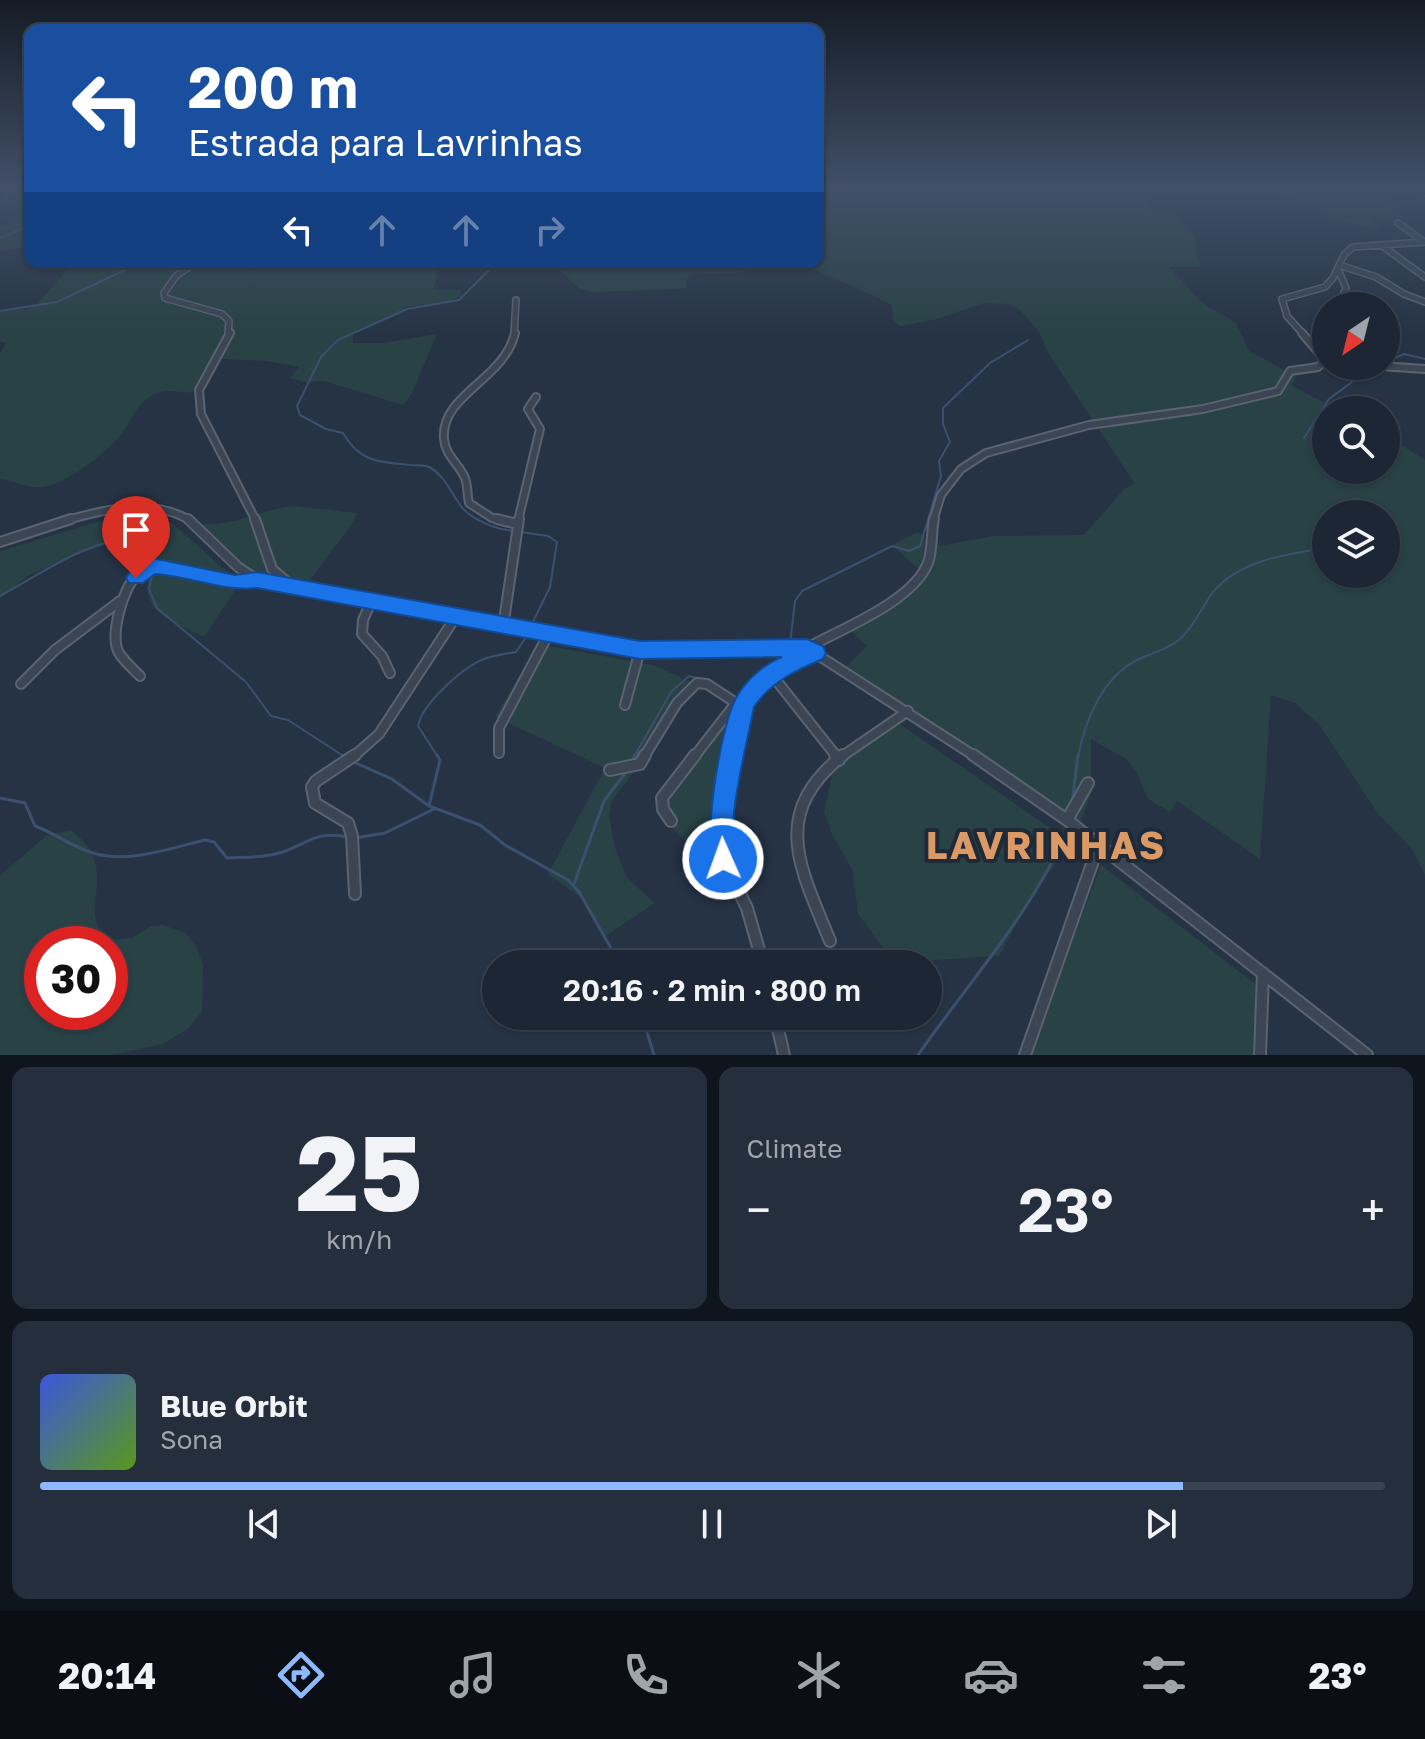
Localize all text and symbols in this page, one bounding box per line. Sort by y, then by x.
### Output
text: 200 m [188,53,358,120]
icon: left [56,56,160,160]
text: Estrada para Lavrinhas [188,121,583,164]
icon: left [276,208,320,252]
icon: ahead [360,208,404,252]
icon: ahead [444,208,488,252]
icon: right [528,208,572,252]
north arrow [1312,292,1400,380]
map controls [1312,292,1400,588]
button: search [1312,396,1400,484]
pin [102,496,170,578]
button: layers [1312,500,1400,588]
icon: arrive [114,508,158,552]
position arrow [681,817,765,901]
district label: LAVRINHAS [926,822,1166,867]
speed limit sign: 30 [24,926,128,1030]
text: 20:16 · 2 min · 800 m [563,972,861,1008]
text: 25 [296,1109,423,1234]
text: Climate [747,1133,842,1164]
text: 23° [1018,1173,1114,1245]
text: − [747,1183,771,1236]
text: + [1361,1183,1385,1236]
text: km/h [326,1224,392,1255]
text: Blue Orbit [160,1388,308,1424]
text: Sona [160,1424,223,1455]
icon: previous [242,1502,286,1546]
icon: pause [690,1502,734,1546]
icon: next [1139,1502,1183,1546]
icon: directions [273,1647,329,1703]
icon: music [445,1647,501,1703]
icon: phone [618,1647,674,1703]
icon: climate [791,1647,847,1703]
icon: car [963,1647,1019,1703]
icon: filters [1136,1647,1192,1703]
text: 20:14 [58,1654,156,1697]
text: 23° [1309,1654,1367,1697]

